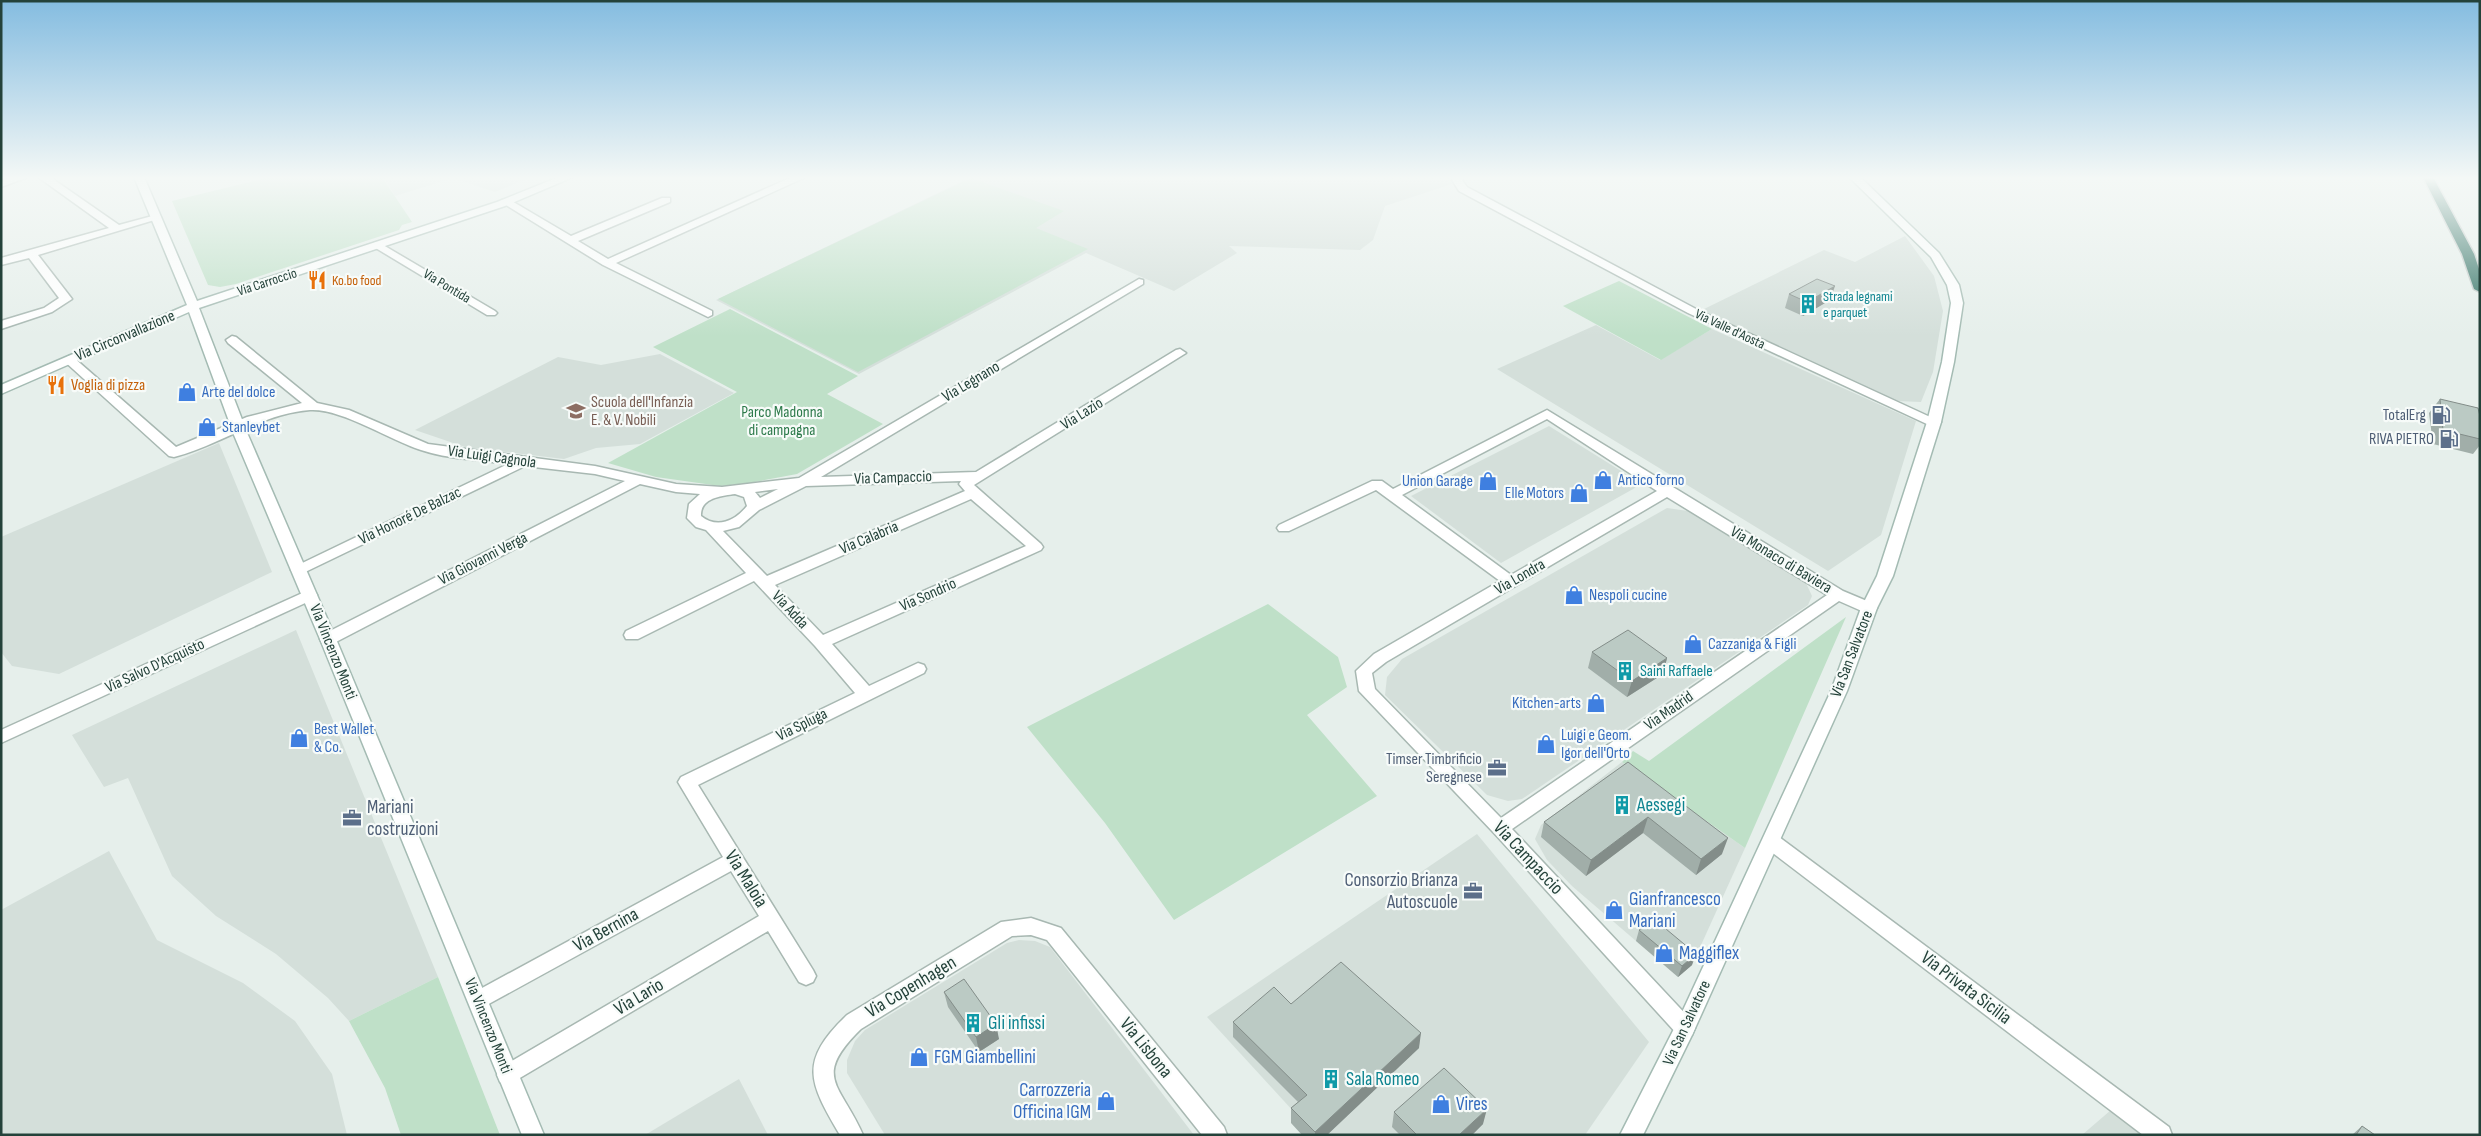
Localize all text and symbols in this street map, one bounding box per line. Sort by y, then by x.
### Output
street label: Via Carroccio [235,264,299,300]
street label: Via Pontida [420,265,474,307]
restaurant icon: Ko.bo food [306,269,328,291]
place label: Ko.bo food [332,272,382,289]
place label: Strada legnami e parquet [1823,288,1893,321]
building icon: Strada legnami e parquet [1797,293,1819,315]
street label: Via Valle d'Aosta [1692,305,1768,353]
street label: Via Circonvallazione [72,306,178,366]
street label: Via Legnano [939,357,1003,407]
restaurant icon: Voglia di pizza [45,374,67,396]
place label: Voglia di pizza [71,376,145,395]
shop icon: Arte del dolce [176,381,198,403]
place label: Arte del dolce [201,383,275,402]
place label: Scuola dell'Infanzia E. & V. Nobili [591,393,693,430]
street label: Via Lazio [1057,394,1107,434]
school or university icon: Scuola dell'Infanzia E. & V. Nobili [565,400,587,422]
park label: Parco Madonna di campagna [741,403,823,440]
fuel station icon: TotalErg [2430,404,2452,426]
place label: TotalErg [2383,406,2426,425]
shop icon: Stanleybet [196,416,218,438]
place label: Stanleybet [222,418,280,437]
fuel station icon: RIVA PIETRO [2438,428,2460,450]
place label: RIVA PIETRO [2369,430,2434,449]
street label: Via Luigi Cagnola [447,441,537,473]
street label: Via Campaccio [854,467,932,489]
shop icon: Antico forno [1592,469,1614,491]
shop icon: Union Garage [1477,470,1499,492]
place label: Antico forno [1617,471,1684,490]
place label: Union Garage [1402,472,1473,491]
shop icon: Elle Motors [1568,482,1590,504]
street label: Via Honoré De Balzac [356,483,464,549]
place label: Elle Motors [1505,484,1564,503]
street label: Via Calabria [837,517,901,559]
street label: Via Monaco di Baviera [1727,522,1835,598]
street label: Via Giovanni Verga [435,528,531,590]
street label: Via Londra [1491,555,1549,599]
street label: Via Sondrio [897,574,959,616]
shop icon: Nespoli cucine [1563,584,1585,606]
place label: Nespoli cucine [1589,586,1667,605]
street label: Via Adda [768,587,812,633]
street label: Via Vincenzo Monti [305,602,361,702]
street label: Via San Salvatore [1827,608,1877,700]
shop icon: Cazzaniga & Figli [1682,633,1704,655]
street label: Via Salvo D'Acquisto [102,635,208,697]
place label: Cazzaniga & Figli [1708,635,1797,654]
building icon: Saini Raffaele [1614,660,1636,682]
place label: Saini Raffaele [1640,662,1713,681]
street label: Via Madrid [1641,687,1697,735]
shop icon: Kitchen-arts [1585,692,1607,714]
place label: Kitchen-arts [1512,694,1581,713]
street label: Via Spluga [773,705,831,745]
place label: Best Wallet & Co. [314,720,374,757]
place label: Luigi e Geom. Igor dell'Orto [1561,726,1632,763]
shop icon: Best Wallet & Co. [288,727,310,749]
shop icon: Luigi e Geom. Igor dell'Orto [1535,733,1557,755]
place label: Timser Timbrificio Seregnese [1386,750,1482,787]
office icon: Timser Timbrificio Seregnese [1486,757,1508,779]
building icon: Aessegi [1611,794,1633,816]
place label: Aessegi [1636,794,1685,817]
place label: Mariani costruzioni [367,796,438,841]
office icon: Mariani costruzioni [341,807,363,829]
street label: Via Campaccio [1488,816,1568,900]
street label: Via Maloia [719,846,773,912]
place label: Consorzio Brianza Autoscuole [1344,869,1458,914]
office icon: Consorzio Brianza Autoscuole [1462,880,1484,902]
place label: Gianfrancesco Mariani [1629,888,1721,933]
shop icon: Gianfrancesco Mariani [1603,899,1625,921]
street label: Via Bernina [569,903,643,957]
shop icon: Maggiflex [1653,942,1675,964]
place label: Maggiflex [1679,942,1739,965]
street label: Via Privata Sicilia [1916,946,2016,1030]
street label: Via Copenhagen [861,951,961,1023]
street label: Via Lario [610,973,668,1021]
street label: Via Vincenzo Monti [460,976,516,1076]
street label: Via San Salvatore [1659,978,1715,1068]
building icon: Gli infissi [962,1012,984,1034]
place label: Gli infissi [988,1012,1045,1035]
street label: Via Lisbona [1115,1013,1177,1083]
shop icon: FGM Giambellini [908,1046,930,1068]
place label: FGM Giambellini [934,1046,1036,1069]
building icon: Sala Romeo [1320,1068,1342,1090]
place label: Sala Romeo [1346,1068,1419,1091]
place label: Carrozzeria Officina IGM [1013,1079,1091,1124]
shop icon: Carrozzeria Officina IGM [1095,1090,1117,1112]
shop icon: Vires [1430,1093,1452,1115]
place label: Vires [1456,1093,1488,1116]

